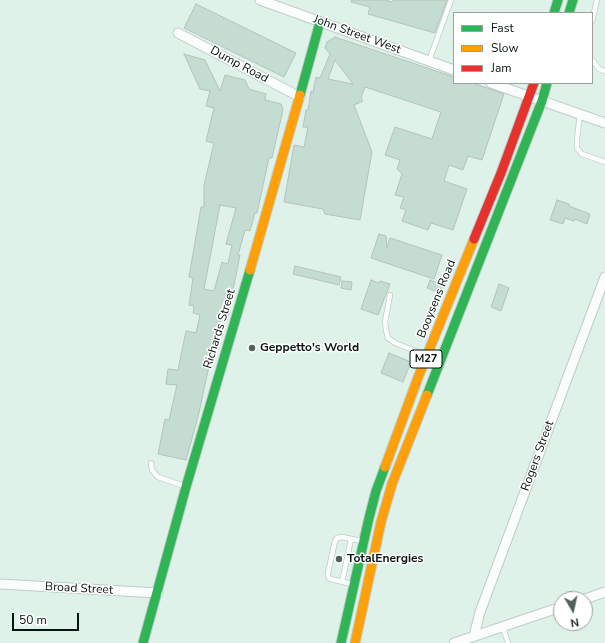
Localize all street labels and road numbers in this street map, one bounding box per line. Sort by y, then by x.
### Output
street label: John Street West [311,13,403,57]
street label: Dump Road [207,44,271,86]
street label: Booysens Road [415,258,459,340]
street label: Richards Street [201,288,239,370]
road number: M27 [410,350,442,368]
street label: Rogers Street [519,419,557,493]
street label: Broad Street [45,580,113,598]

